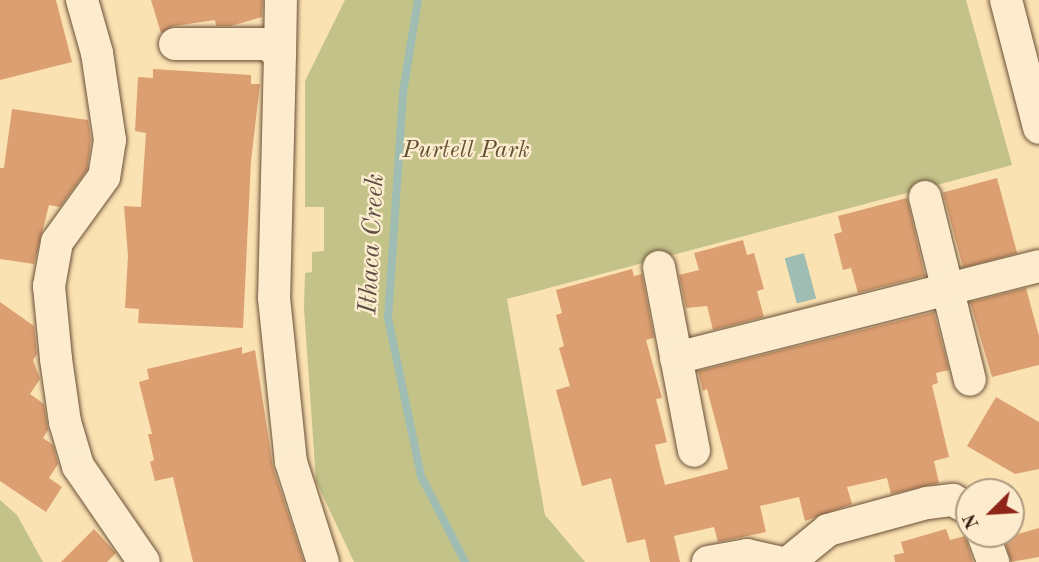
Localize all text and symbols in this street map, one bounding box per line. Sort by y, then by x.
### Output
park label: Purtell Park [402,138,530,166]
water label: Ithaca Creek [354,173,392,315]
north arrow [955,478,1025,548]
text: N [961,510,984,531]

